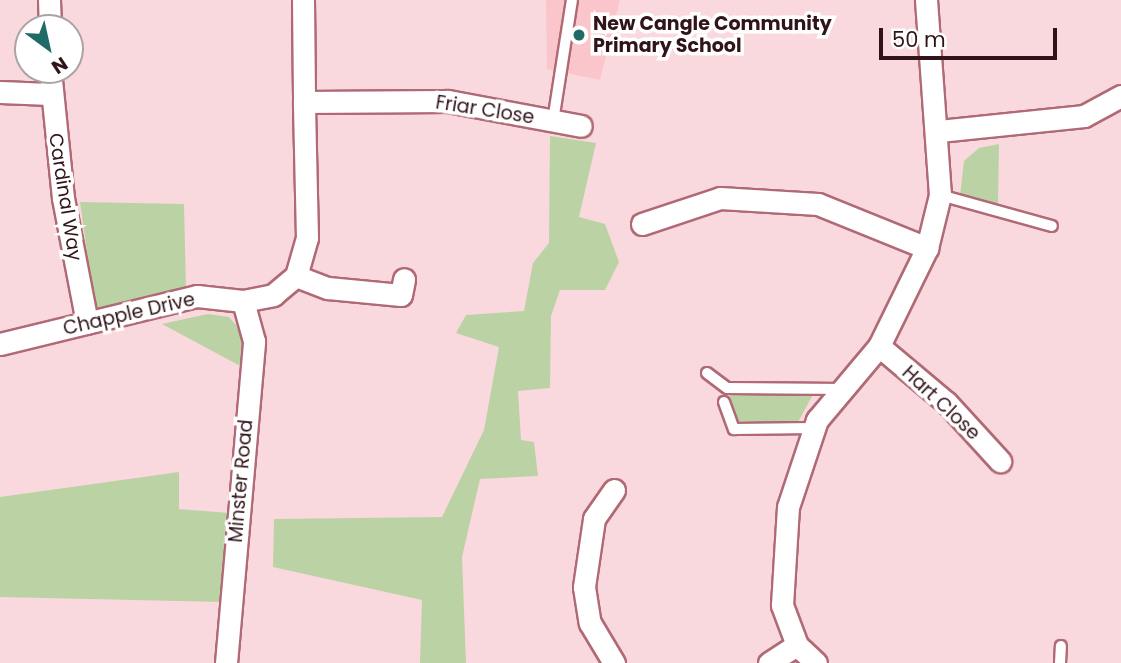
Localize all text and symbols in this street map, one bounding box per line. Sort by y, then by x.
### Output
place label: New Cangle Community Primary School [593,13,832,57]
north arrow [14,14,84,84]
scale bar [883,14,1062,58]
text: 50 m [892,25,946,54]
marker: New Cangle Community Primary School [571,27,587,43]
text: N [46,50,73,81]
street label: Friar Close [434,91,536,129]
street label: Cardinal Way [44,132,86,262]
street label: Chapple Drive [61,288,197,340]
street label: Hart Close [897,361,985,445]
street label: Minster Road [224,419,258,543]

